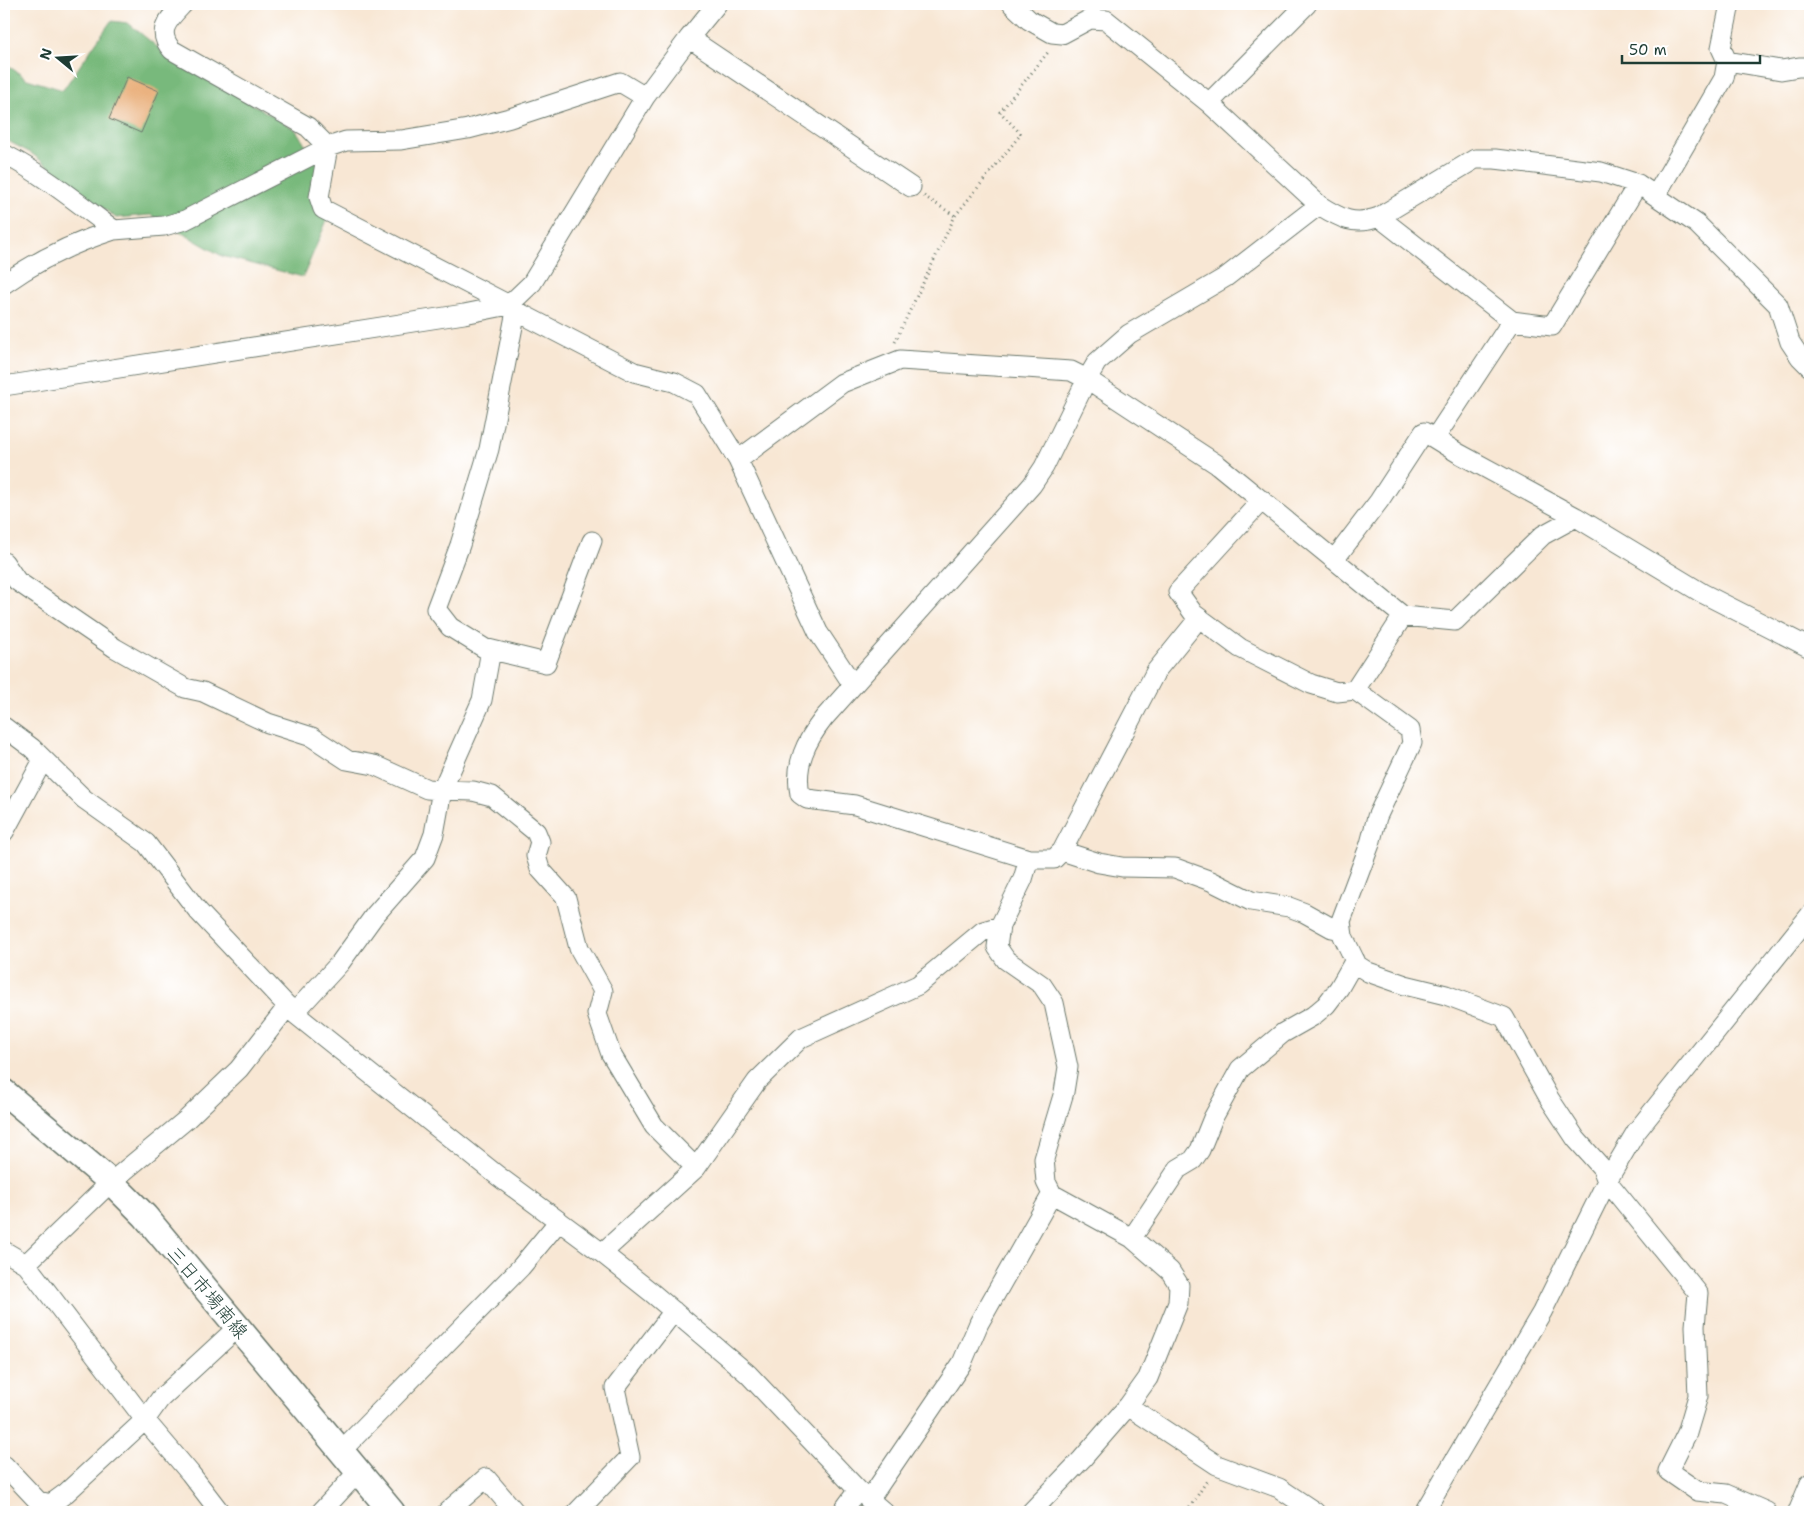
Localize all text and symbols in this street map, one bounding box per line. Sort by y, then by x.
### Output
north arrow [32,32,82,82]
scale bar [1622,32,1759,64]
text: 50 m [1629,40,1667,60]
text: N [35,46,56,62]
street label: 三日市場南線 [161,1241,254,1344]

